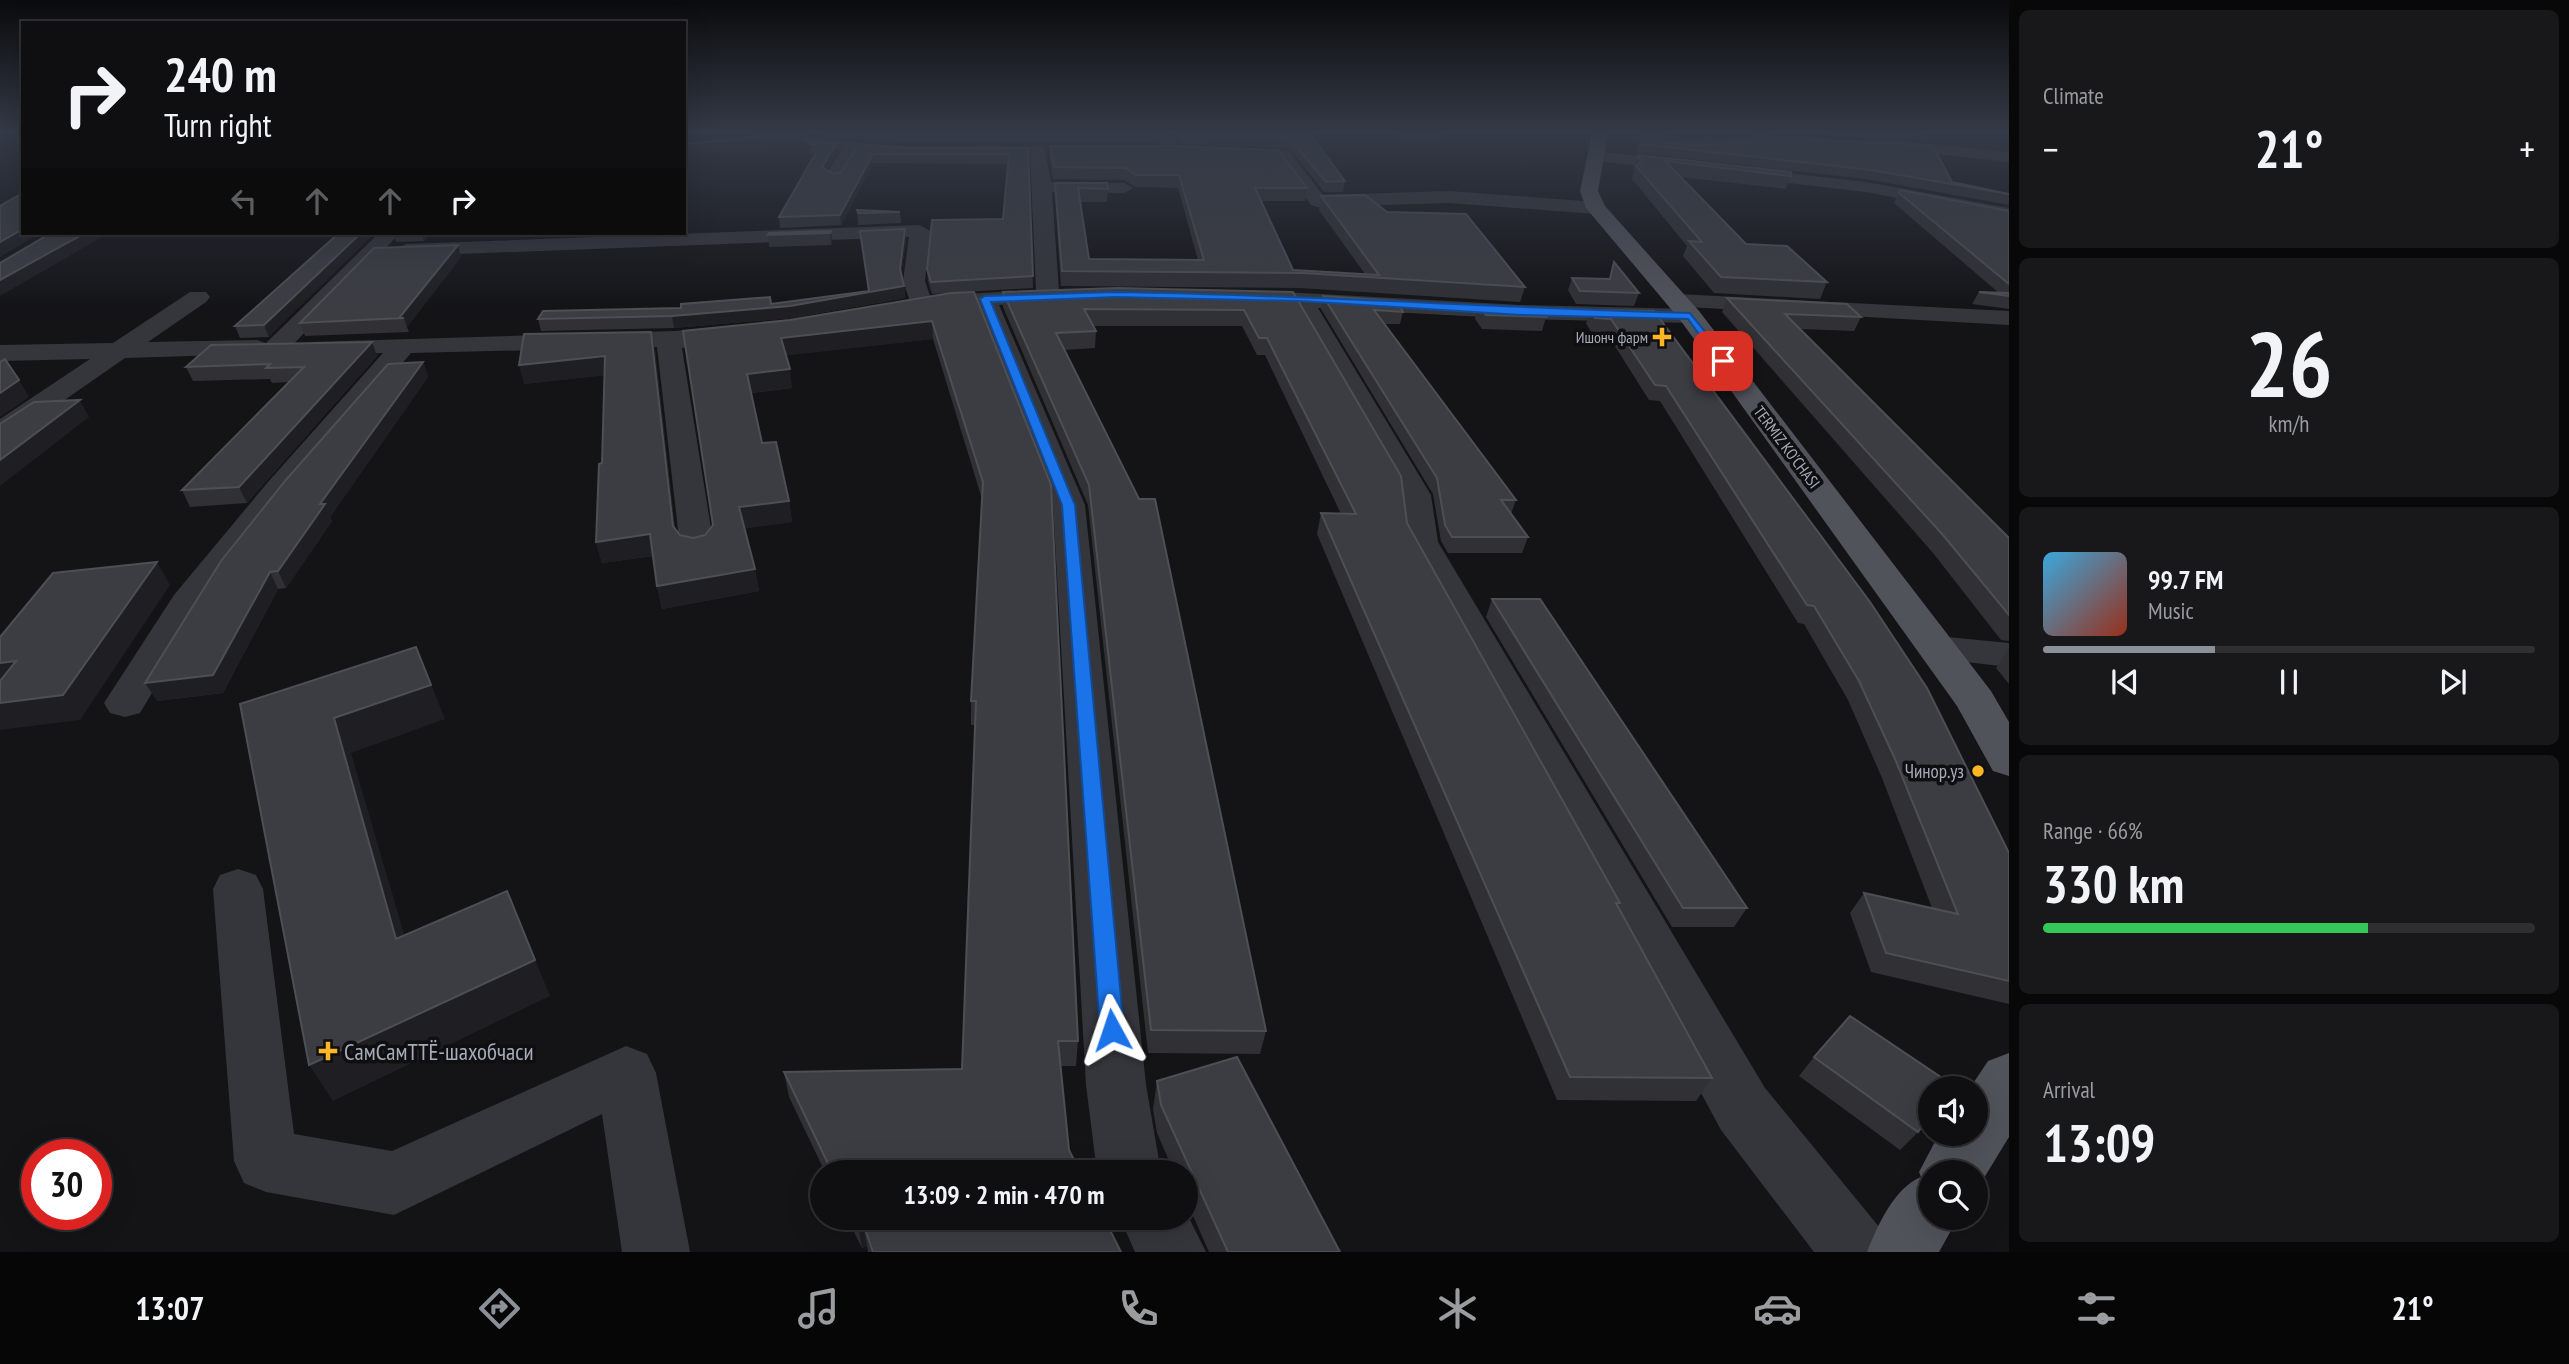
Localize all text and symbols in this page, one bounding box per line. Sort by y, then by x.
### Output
text: 240 m [164,42,277,106]
icon: right [49,49,140,140]
text: Climate [2043,81,2104,110]
text: Turn right [164,104,272,146]
text: 21° [2255,115,2323,182]
text: − [2043,124,2059,173]
text: + [2519,124,2535,173]
icon: left [225,182,263,220]
icon: ahead [298,182,336,220]
icon: ahead [371,182,409,220]
icon: right [444,182,482,220]
text: 26 [2246,304,2333,422]
place label: Ишонч фарм [1576,327,1648,347]
marker: Ишонч фарм [1654,329,1670,345]
pin [1693,331,1753,391]
icon: arrive [1704,342,1742,380]
street label: TERMIZ KO'CHASI [1750,402,1824,492]
text: km/h [2269,409,2309,438]
text: 99.7 FM [2148,563,2223,596]
text: Music [2148,596,2194,625]
icon: previous [2106,663,2144,701]
icon: pause [2270,663,2308,701]
icon: next [2434,663,2472,701]
place label: Чинор.уз [1905,759,1964,783]
marker: Чинор.уз [1970,763,1986,779]
text: Range · 66% [2043,816,2143,845]
text: 330 km [2043,850,2184,917]
position arrow [1075,993,1149,1067]
place label: СамСамТТЁ-шахобчаси [344,1037,534,1066]
marker: СамСамТТЁ-шахобчаси [318,1041,338,1061]
text: Arrival [2043,1075,2095,1104]
map controls [1918,1076,1988,1230]
button: sound [1918,1076,1988,1146]
text: 13:09 [2043,1109,2155,1176]
speed limit sign: 30 [21,1139,112,1230]
button: search [1918,1160,1988,1230]
text: 13:09 · 2 min · 470 m [904,1178,1104,1211]
icon: directions [475,1284,524,1333]
icon: music [794,1284,843,1333]
icon: phone [1114,1284,1163,1333]
icon: climate [1433,1284,1482,1333]
icon: car [1753,1284,1802,1333]
icon: filters [2072,1284,2121,1333]
text: 13:07 [135,1287,204,1329]
text: 21° [2392,1287,2434,1329]

